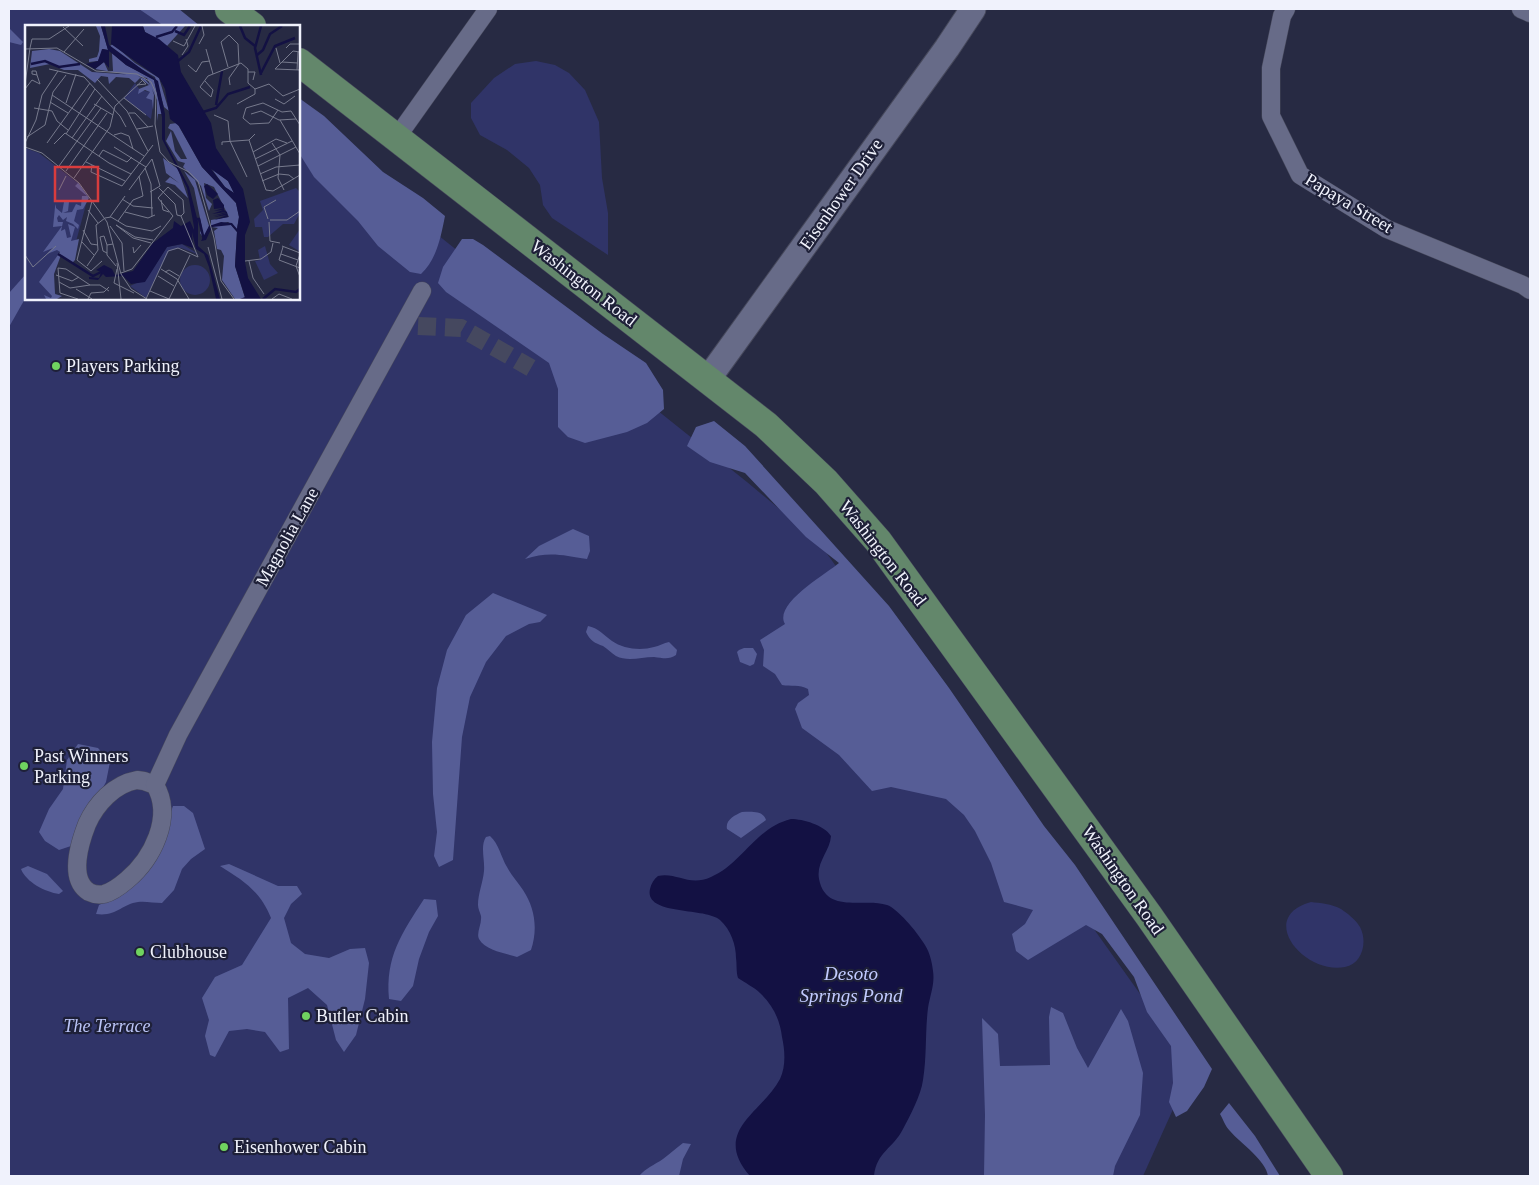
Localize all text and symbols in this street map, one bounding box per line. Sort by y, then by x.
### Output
inset map [25,25,300,300]
street label: Eisenhower Drive [795,135,887,253]
street label: Papaya Street [1302,169,1396,237]
street label: Washington Road [527,236,641,330]
place label: Players Parking [66,356,179,376]
marker: Players Parking [50,360,62,372]
street label: Magnolia Lane [252,484,322,590]
street label: Washington Road [836,496,930,610]
place label: Past Winners Parking [34,746,128,787]
marker: Past Winners Parking [18,760,30,772]
street label: Washington Road [1078,822,1168,938]
place label: Clubhouse [150,942,227,962]
marker: Clubhouse [134,946,146,958]
water label: Desoto Springs Pond [800,963,903,1006]
place label: Butler Cabin [316,1006,409,1026]
marker: Butler Cabin [300,1010,312,1022]
park label: The Terrace [64,1016,150,1036]
place label: Eisenhower Cabin [234,1137,366,1157]
marker: Eisenhower Cabin [218,1141,230,1153]

